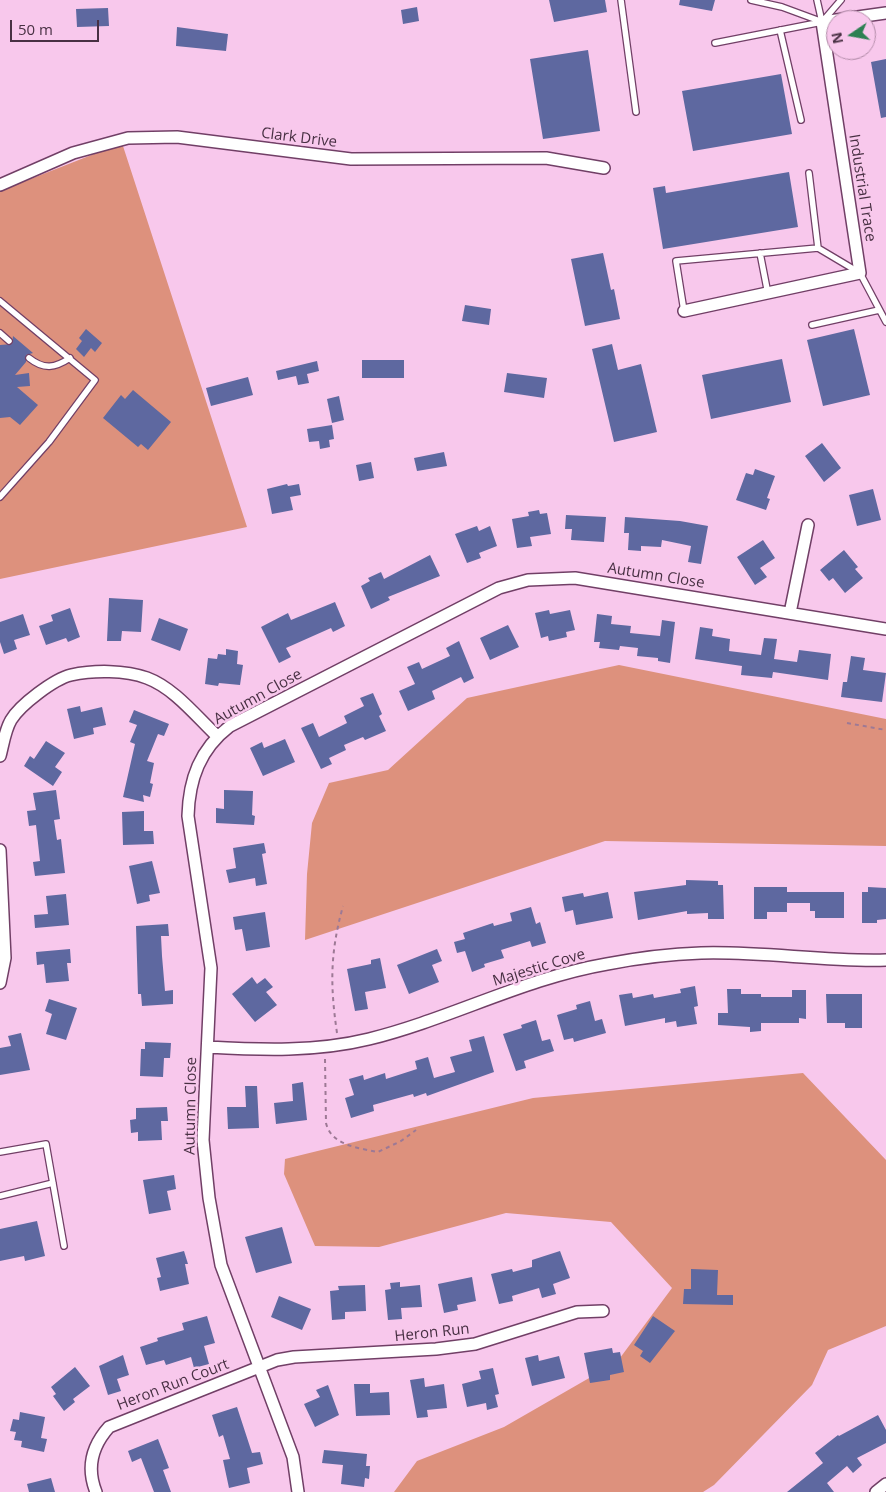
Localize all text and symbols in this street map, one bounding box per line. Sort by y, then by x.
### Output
scale bar [12,10,101,42]
north arrow [826,10,876,60]
text: 50 m [18,19,53,39]
text: N [826,30,847,46]
street label: Clark Drive [260,124,338,152]
street label: Industrial Trace [845,133,879,243]
street label: Autumn Close [606,559,706,593]
street label: Autumn Close [211,665,305,729]
street label: Majestic Cove [491,945,587,991]
street label: Autumn Close [181,1057,201,1155]
street label: Heron Run [394,1320,470,1346]
street label: Heron Run Court [114,1355,232,1415]

